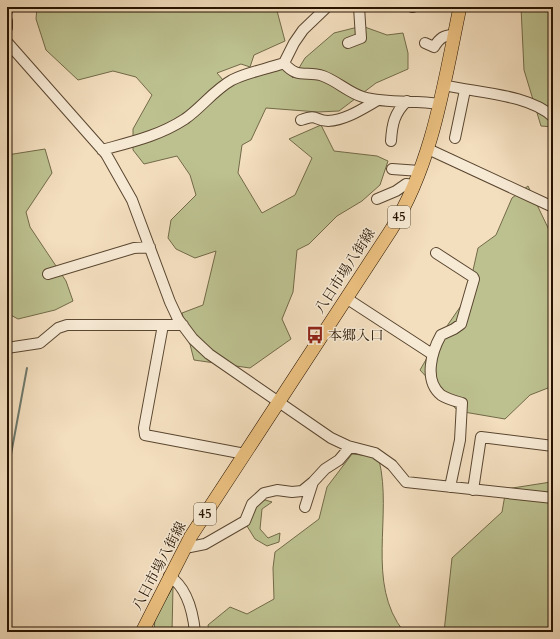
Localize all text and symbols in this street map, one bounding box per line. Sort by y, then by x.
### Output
road number: 45 [388,206,410,228]
street label: 八日市場八街線 [310,225,380,317]
bus stop icon: 本郷入口 [305,325,325,345]
place label: 本郷入口 [328,326,384,345]
road number: 45 [194,503,216,525]
street label: 八日市場八街線 [128,518,190,614]

